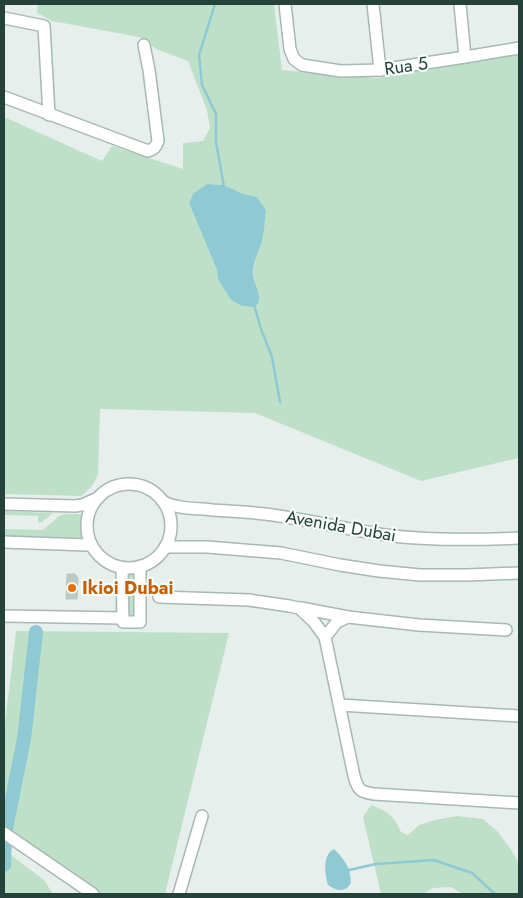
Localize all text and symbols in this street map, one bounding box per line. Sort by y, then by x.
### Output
street label: Rua 5 [383,50,429,82]
street label: Avenida Dubai [284,504,398,548]
place label: Ikioi Dubai [82,575,173,601]
marker: Ikioi Dubai [66,582,78,594]

